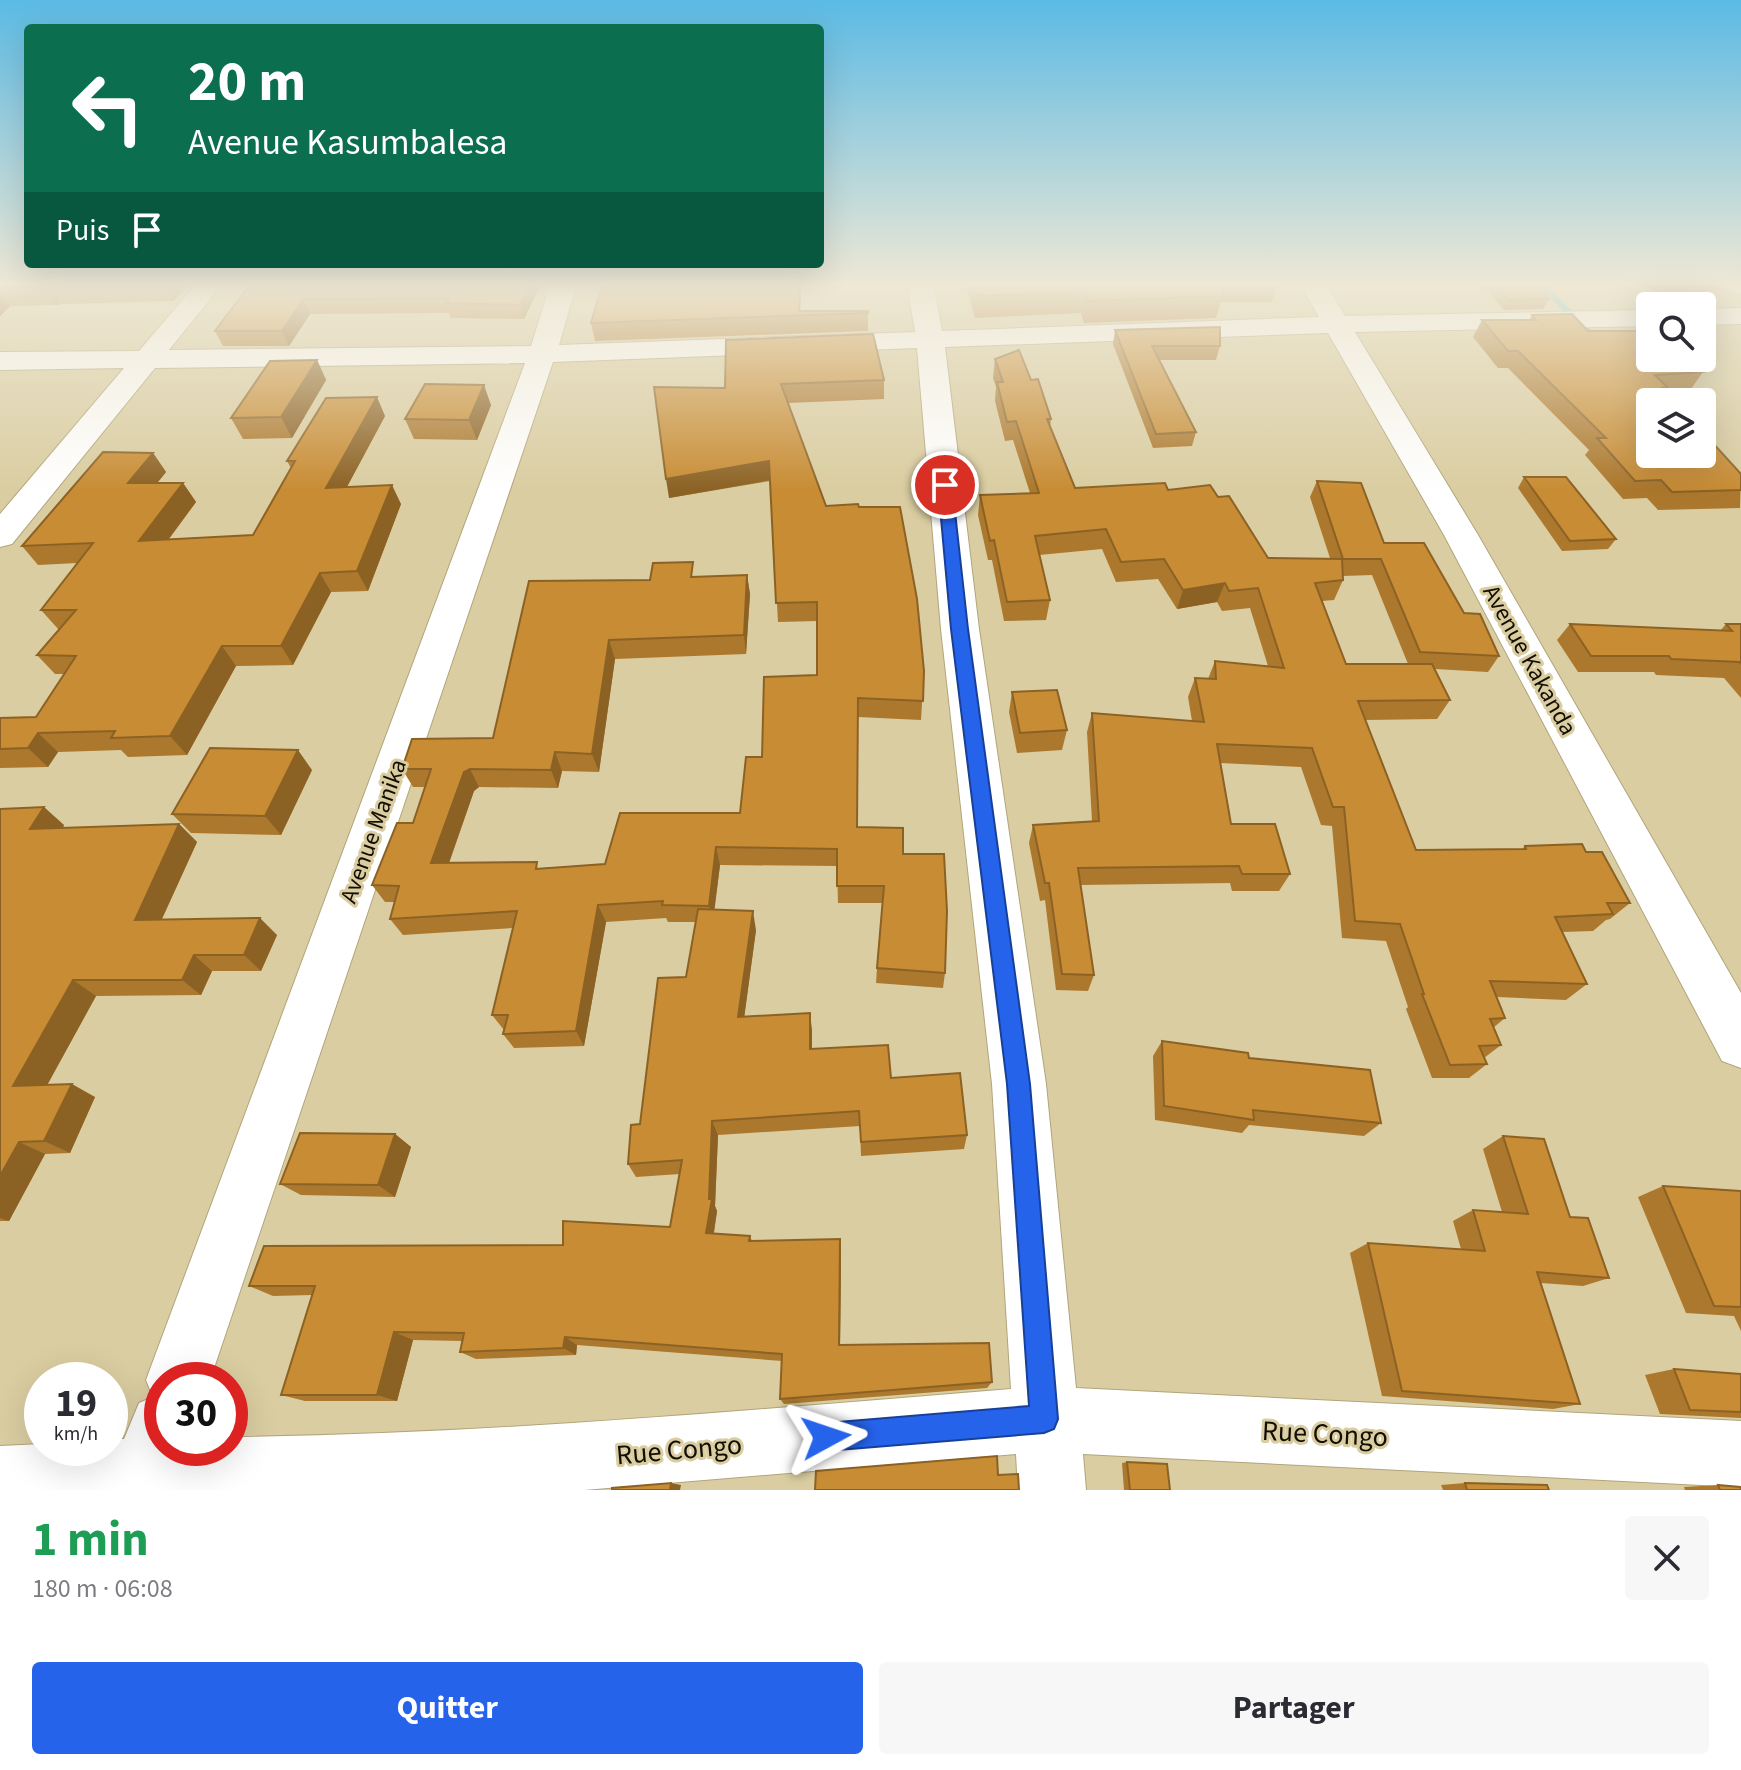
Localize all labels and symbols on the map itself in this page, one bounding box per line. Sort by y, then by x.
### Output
pin [911,451,979,519]
street label: Avenue Kakanda [1474,579,1585,742]
street label: Avenue Manika [331,754,416,908]
speed limit sign: 30 [144,1362,248,1466]
position arrow [784,1395,868,1479]
street label: Rue Congo [1261,1411,1389,1457]
street label: Rue Congo [615,1425,744,1475]

